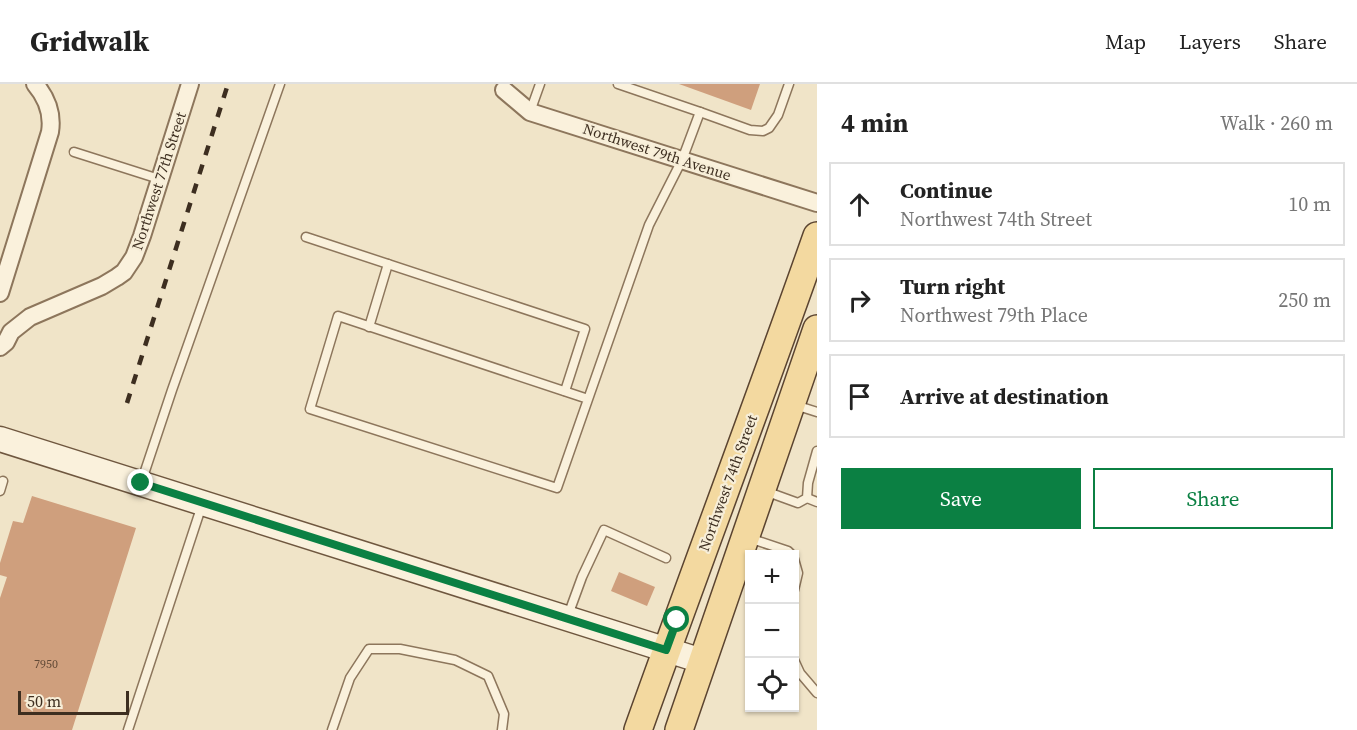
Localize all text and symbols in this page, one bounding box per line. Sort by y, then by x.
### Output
text: Gridwalk [30,22,149,60]
text: Map [1105,27,1146,56]
text: Layers [1179,27,1241,56]
text: Share [1274,27,1327,56]
text: 4 min [841,105,908,141]
street label: Northwest 77th Street [126,109,191,253]
text: Walk · 260 m [1220,109,1333,137]
street label: Northwest 79th Avenue [580,118,734,185]
text: Continue [900,175,993,205]
icon: ahead [843,188,876,221]
text: 10 m [1288,190,1331,218]
text: Northwest 74th Street [900,205,1092,233]
text: Turn right [900,271,1005,301]
icon: right [843,284,876,317]
text: 250 m [1278,286,1331,314]
text: Northwest 79th Place [900,301,1088,329]
icon: arrive [843,380,876,413]
text: Arrive at destination [900,381,1109,411]
street label: Northwest 74th Street [693,411,762,554]
button: Save [841,468,1081,529]
button: Share [1093,468,1333,529]
route end [127,469,153,495]
map controls [745,550,799,712]
button: + [745,550,799,604]
button: − [745,604,799,658]
route start [663,606,689,632]
house number: 7950 [34,656,58,672]
button: locate [745,658,799,712]
scale bar [18,688,129,716]
text: 50 m [27,690,61,712]

